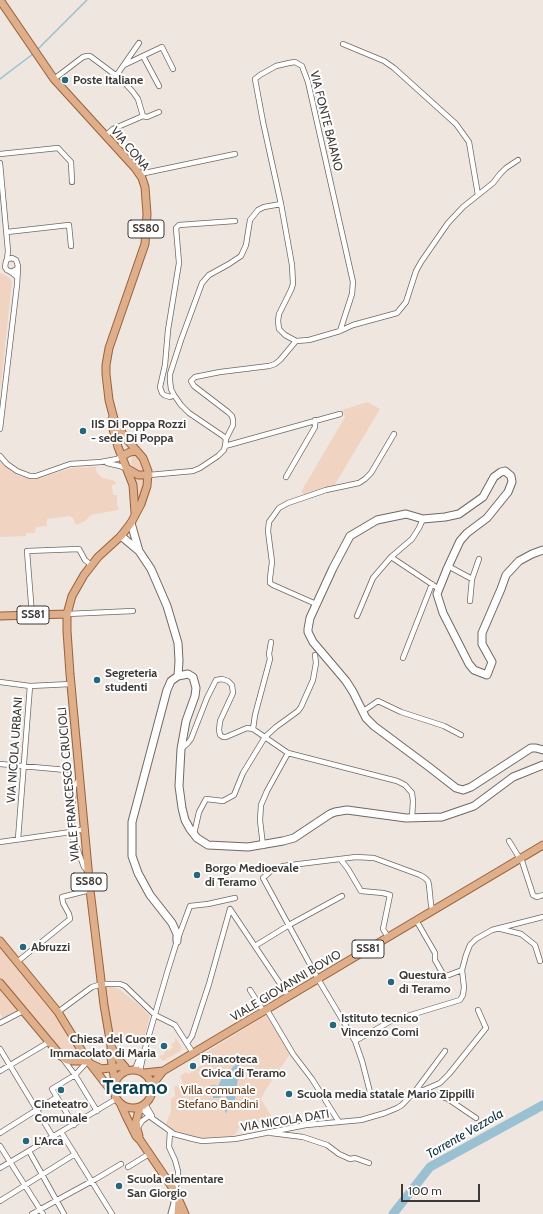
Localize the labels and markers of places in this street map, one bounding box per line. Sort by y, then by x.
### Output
place label: Poste Italiane [73,73,143,87]
marker: Poste Italiane [60,75,70,85]
place label: IIS Di Poppa Rozzi - sede Di Poppa [91,417,186,445]
marker: IIS Di Poppa Rozzi - sede Di Poppa [78,426,88,436]
place label: Segreteria studenti [105,666,157,694]
marker: Segreteria studenti [92,675,102,685]
place label: Borgo Medioevale di Teramo [205,861,299,889]
marker: Borgo Medioevale di Teramo [192,870,202,880]
place label: Abruzzi [31,940,70,954]
marker: Abruzzi [18,942,28,952]
place label: Questura di Teramo [399,968,451,996]
marker: Questura di Teramo [386,977,396,987]
place label: Istituto tecnico Vincenzo Comi [341,1011,419,1039]
marker: Istituto tecnico Vincenzo Comi [328,1020,338,1030]
place label: Chiesa del Cuore Immacolato di Maria [50,1032,156,1060]
marker: Chiesa del Cuore Immacolato di Maria [159,1041,169,1051]
place label: Pinacoteca Civica di Teramo [201,1052,286,1080]
marker: Pinacoteca Civica di Teramo [188,1061,198,1071]
marker: Cineteatro Comunale [56,1085,66,1095]
place label: Scuola media statale Mario Zippilli [297,1087,474,1101]
marker: Scuola media statale Mario Zippilli [284,1089,294,1099]
place label: Cineteatro Comunale [34,1097,88,1125]
place label: L'Arca [34,1134,64,1148]
marker: L'Arca [21,1136,31,1146]
place label: Scuola elementare San Giorgio [127,1172,223,1200]
marker: Scuola elementare San Giorgio [114,1181,124,1191]

